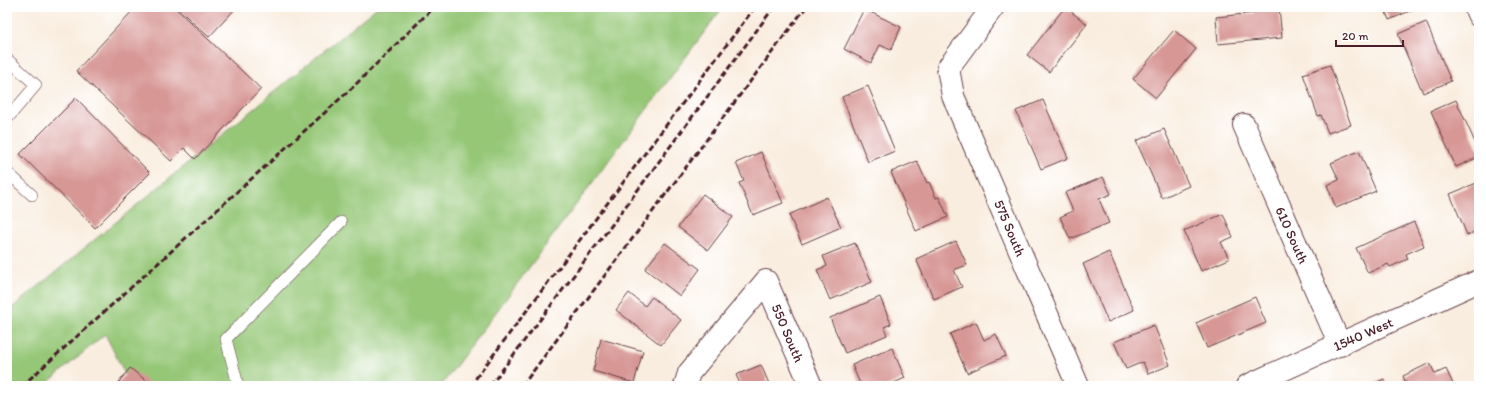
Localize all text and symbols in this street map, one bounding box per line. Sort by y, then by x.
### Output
scale bar [1336,22,1403,48]
text: 20 m [1342,29,1369,43]
street label: 575 South [990,197,1029,259]
street label: 610 South [1271,204,1312,266]
street label: 550 South [768,302,807,365]
street label: 1540 West [1331,314,1396,355]

